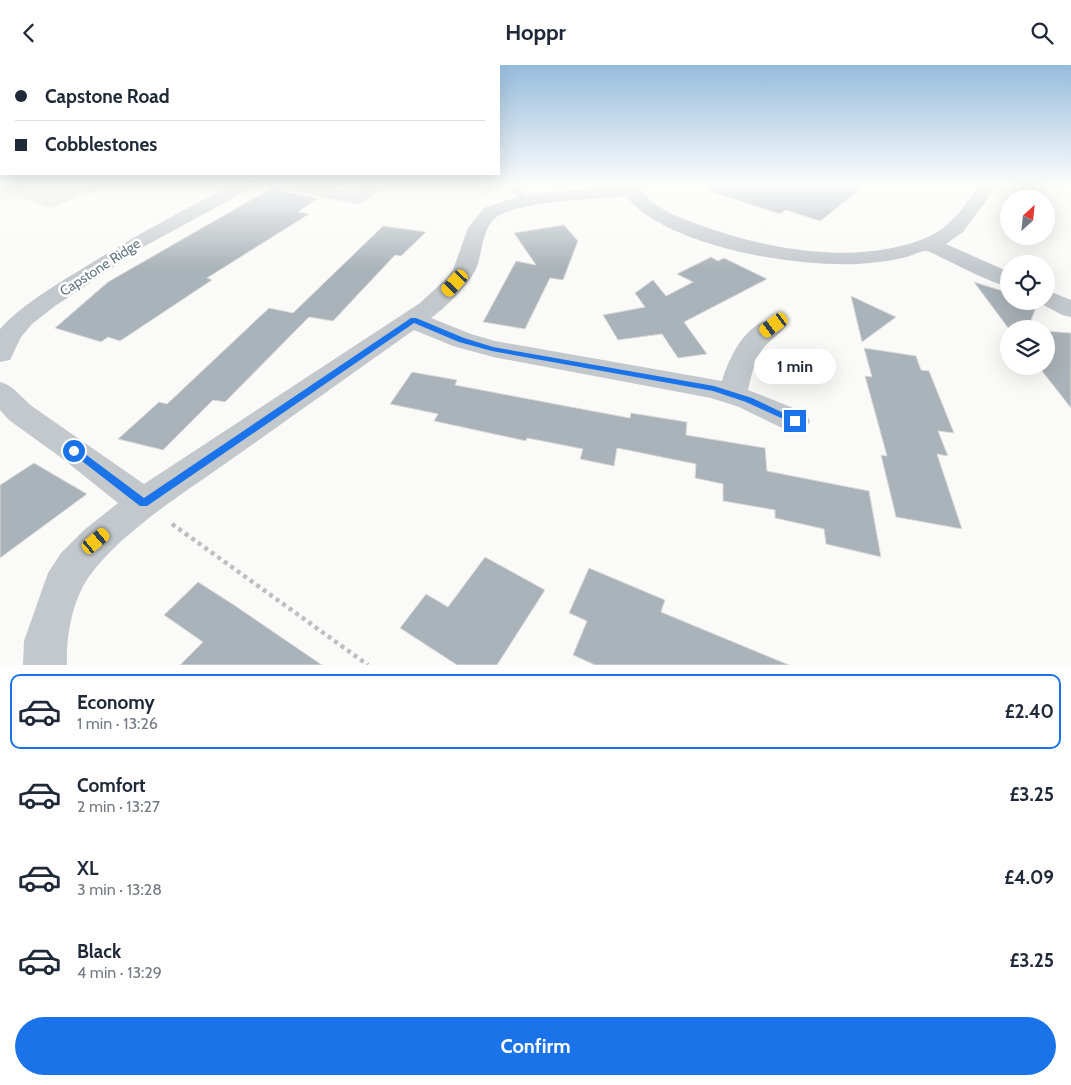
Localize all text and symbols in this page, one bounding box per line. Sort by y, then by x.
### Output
icon: back [15,19,43,47]
text: Hoppr [505,19,566,46]
icon: search [1028,19,1056,47]
text: Capstone Road [45,85,170,108]
text: Cobblestones [45,133,157,156]
north arrow [1000,190,1055,245]
map controls [1000,190,1055,375]
street label: Capstone Ridge [56,234,144,300]
button: locate [1000,255,1055,310]
car [439,267,470,299]
car [757,310,790,340]
button: layers [1000,320,1055,375]
callout: 1 min [754,349,836,383]
text: 1 min [777,357,813,376]
route end [784,410,806,432]
route start [63,440,85,462]
car [79,526,112,556]
icon: car [17,689,62,734]
text: Economy [77,691,155,714]
text: £2.40 [1005,700,1054,723]
text: 1 min · 13:26 [77,714,158,733]
icon: car [17,772,62,817]
text: Comfort [77,774,146,797]
text: £3.25 [1009,783,1054,806]
text: 2 min · 13:27 [77,797,160,816]
icon: car [17,855,62,900]
text: XL [77,857,98,880]
text: £4.09 [1004,866,1054,889]
text: 3 min · 13:28 [77,880,162,899]
icon: car [17,938,62,983]
text: Black [77,940,121,963]
text: £3.25 [1009,949,1054,972]
text: 4 min · 13:29 [77,963,162,982]
button: Confirm [15,1017,1056,1075]

